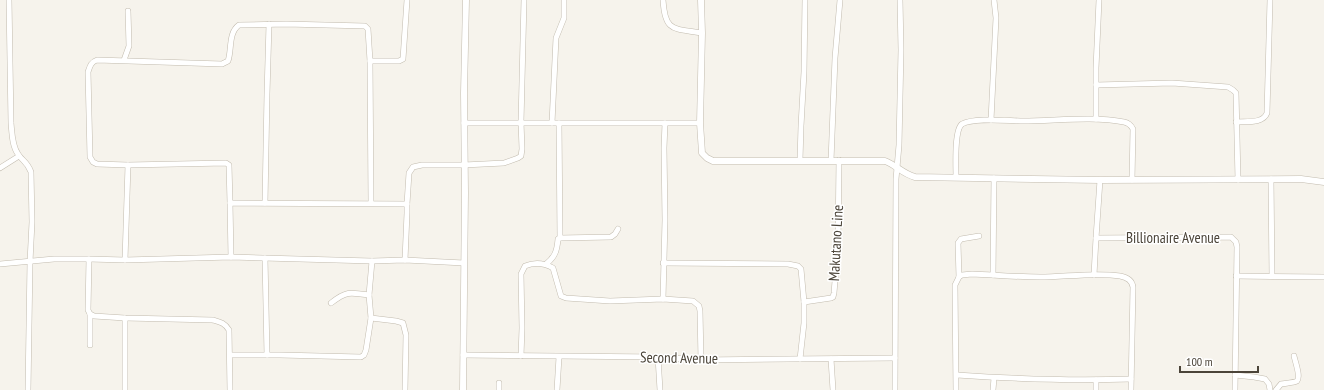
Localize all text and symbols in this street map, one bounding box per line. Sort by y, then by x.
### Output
street label: Makutano Line [824,204,847,282]
street label: Billionaire Avenue [1126,228,1220,247]
street label: Second Avenue [640,347,718,368]
scale bar [1180,348,1258,374]
text: 100 m [1186,354,1213,369]

